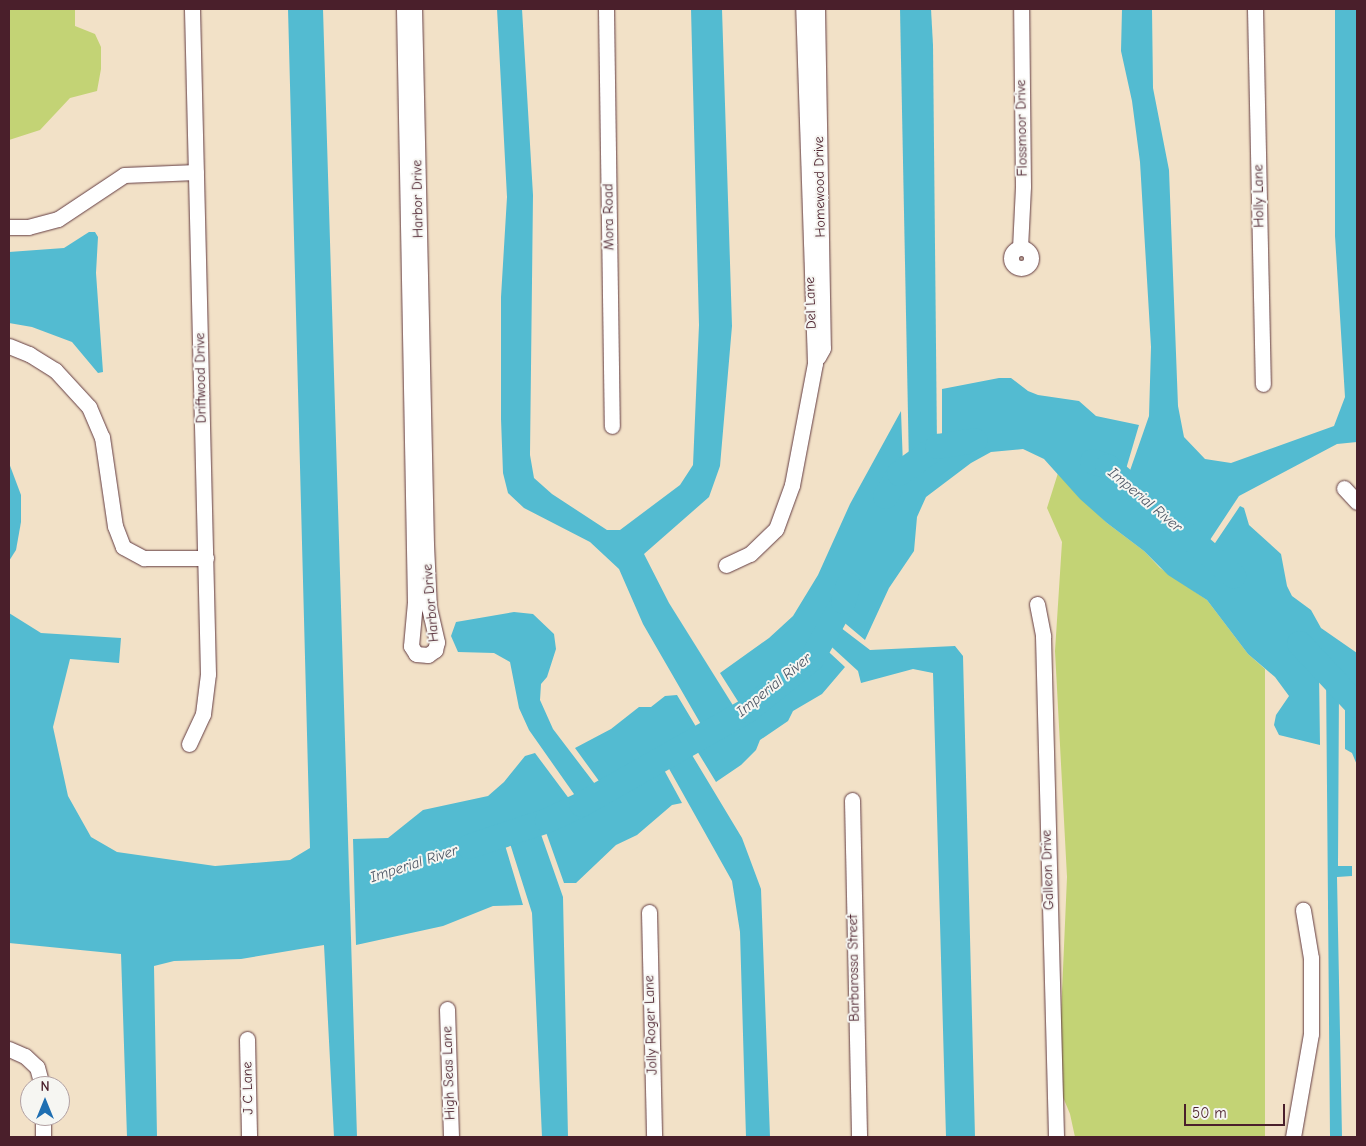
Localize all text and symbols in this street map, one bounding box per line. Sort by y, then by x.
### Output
street label: Flossmoor Drive [1013,79,1031,177]
street label: Homewood Drive [811,136,829,238]
street label: Harbor Drive [409,160,427,238]
street label: Holly Lane [1250,164,1268,228]
street label: Mora Road [600,184,618,250]
street label: Del Lane [802,277,820,329]
street label: Driftwood Drive [192,333,210,423]
water label: Imperial River [1104,464,1186,536]
street label: Harbor Drive [419,563,443,643]
water label: Imperial River [733,649,815,721]
street label: Galleon Drive [1038,830,1058,910]
water label: Imperial River [368,841,460,887]
street label: Barbarossa Street [845,914,863,1022]
street label: Jolly Roger Lane [641,975,661,1075]
street label: High Seas Lane [439,1026,459,1120]
street label: J C Lane [239,1061,257,1115]
north arrow [20,1076,70,1126]
text: N [40,1078,50,1095]
scale bar [1186,1094,1287,1126]
text: 50 m [1192,1104,1227,1122]

